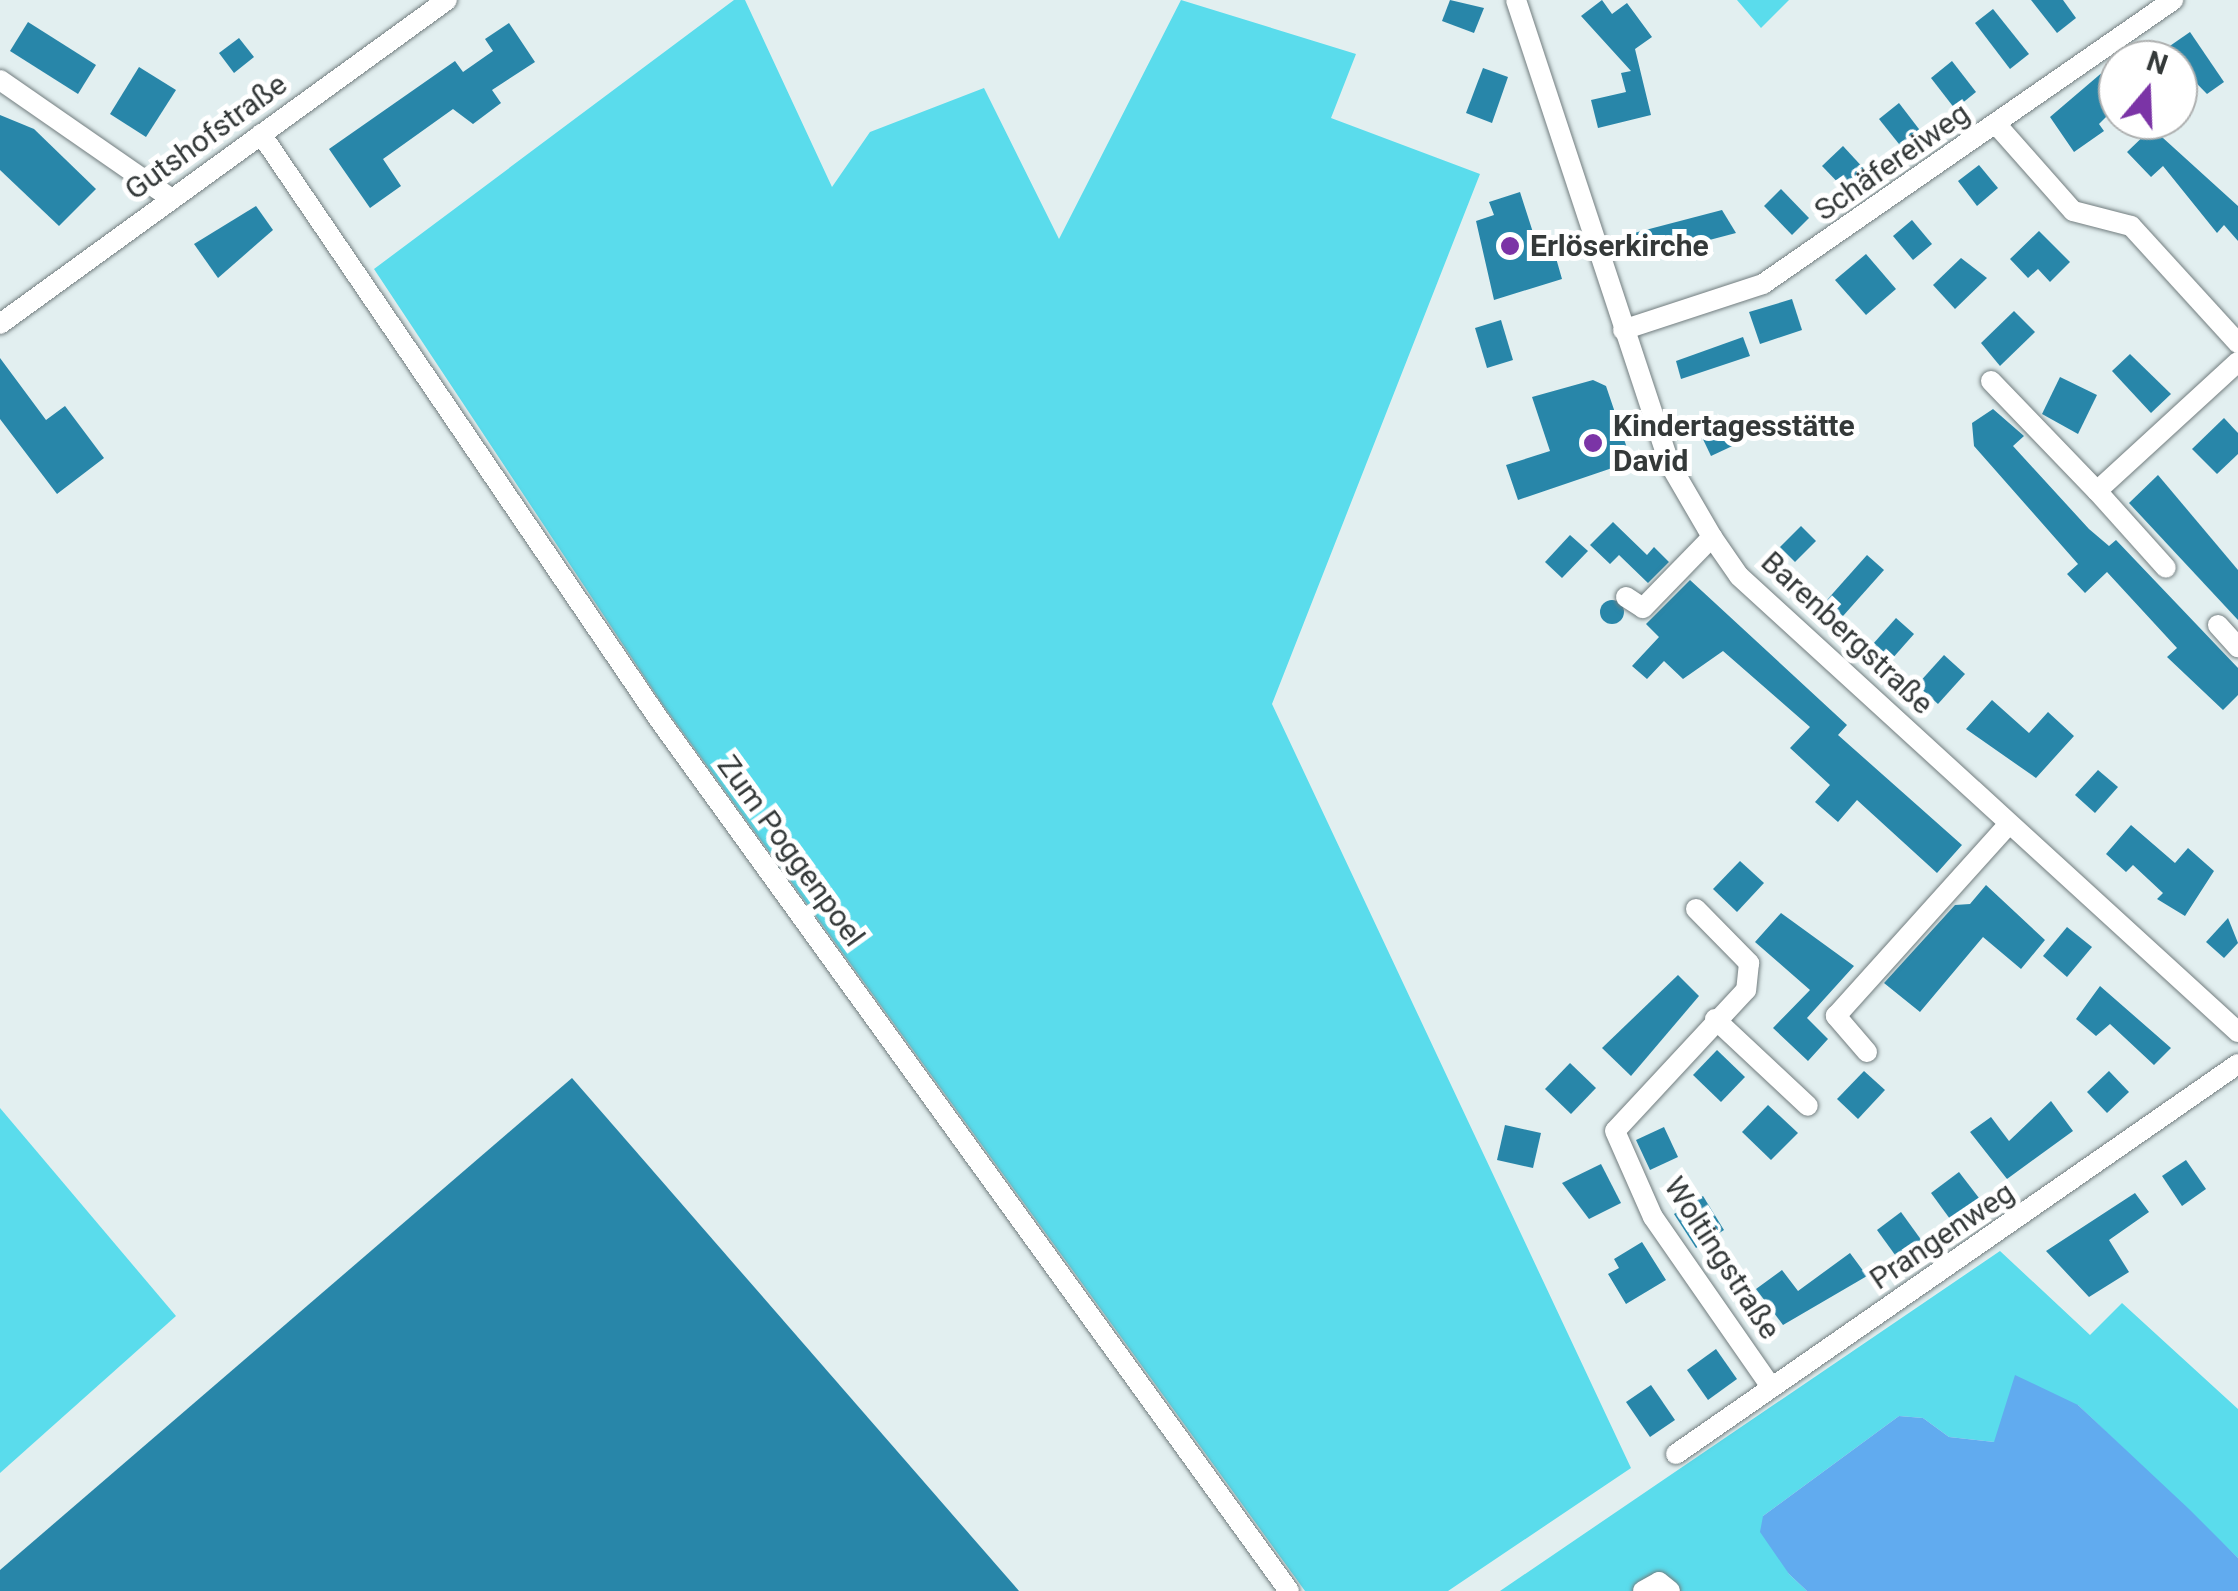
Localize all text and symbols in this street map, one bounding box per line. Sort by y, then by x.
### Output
north arrow [2098,40,2198,140]
text: N [2143,44,2172,82]
street label: Gutshofstraße [118,66,294,208]
street label: Schäfereiweg [1808,95,1976,229]
place label: Erlöserkirche [1530,228,1709,264]
marker: Erlöserkirche [1499,235,1521,257]
place label: Kindertagesstätte David [1613,408,1855,478]
marker: Kindertagesstätte David [1582,432,1604,454]
street label: Barenbergstraße [1754,544,1940,722]
street label: Zum Poggenpoel [710,749,872,953]
street label: Woltingstraße [1656,1170,1788,1346]
street label: Prangenweg [1863,1175,2021,1297]

